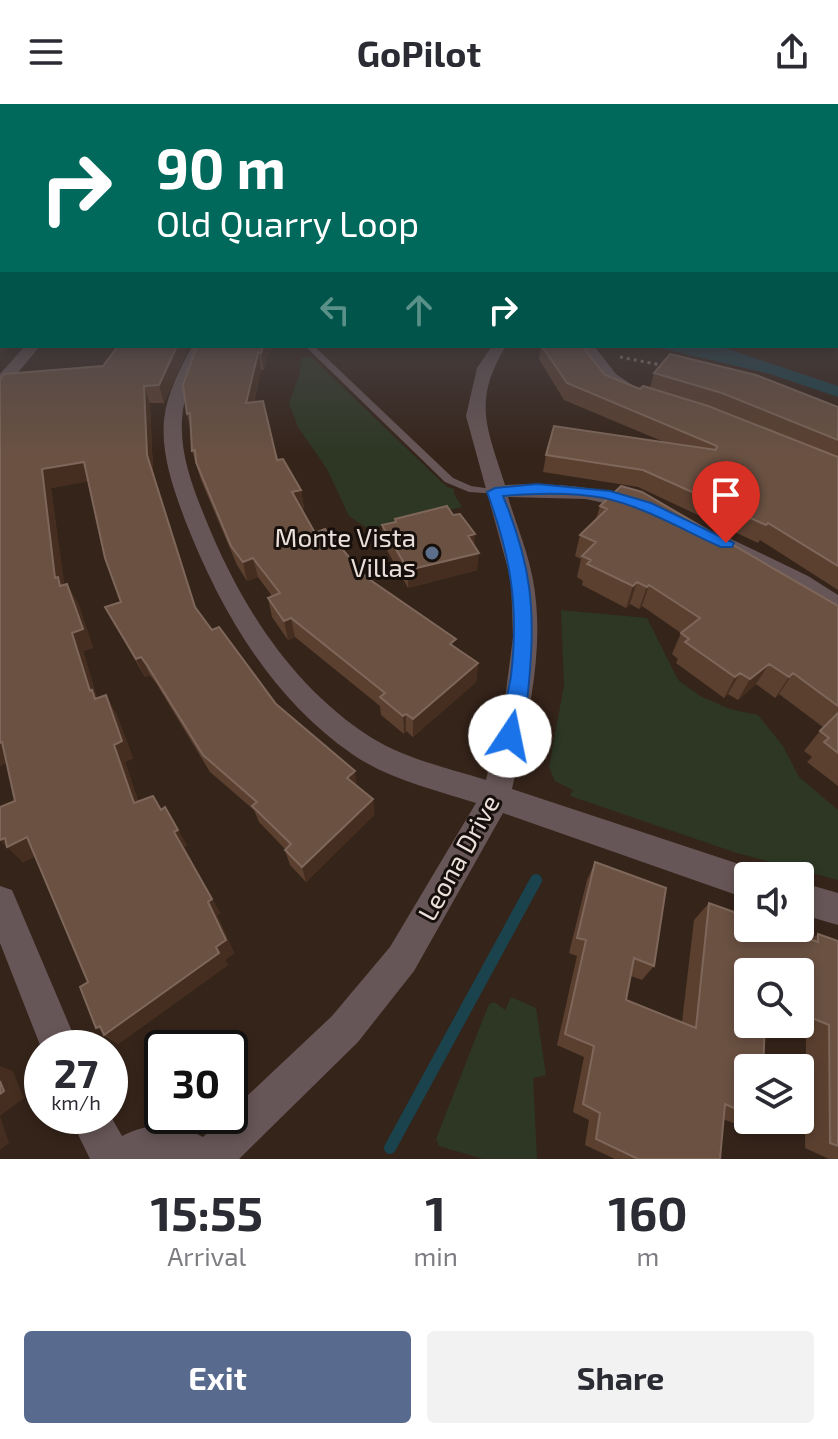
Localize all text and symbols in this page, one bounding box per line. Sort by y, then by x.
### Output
icon: menu [24,30,68,74]
icon: share [770,30,814,74]
text: GoPilot [357,31,481,74]
text: 90 m [156,133,286,200]
icon: right [24,136,128,240]
text: Old Quarry Loop [156,201,419,244]
icon: left [313,288,357,332]
icon: ahead [397,288,441,332]
icon: right [481,288,525,332]
pin [692,461,760,543]
icon: arrive [704,473,748,517]
place label: Monte Vista Villas [275,521,416,582]
marker: Monte Vista Villas [423,544,441,562]
position arrow [468,694,552,778]
street label: Leona Drive [410,789,505,926]
map controls [734,862,814,1134]
button: sound [734,862,814,942]
button: search [734,958,814,1038]
speed limit sign: 30 [144,1030,248,1134]
text: 27 [54,1048,98,1096]
button: layers [734,1054,814,1134]
text: km/h [51,1090,101,1114]
text: 15:55 [150,1183,263,1241]
text: 1 [425,1183,446,1241]
text: 160 [608,1183,688,1241]
text: Arrival [167,1240,246,1271]
text: min [413,1240,458,1271]
text: m [636,1240,659,1271]
button: Exit [24,1331,411,1423]
button: Share [427,1331,814,1423]

